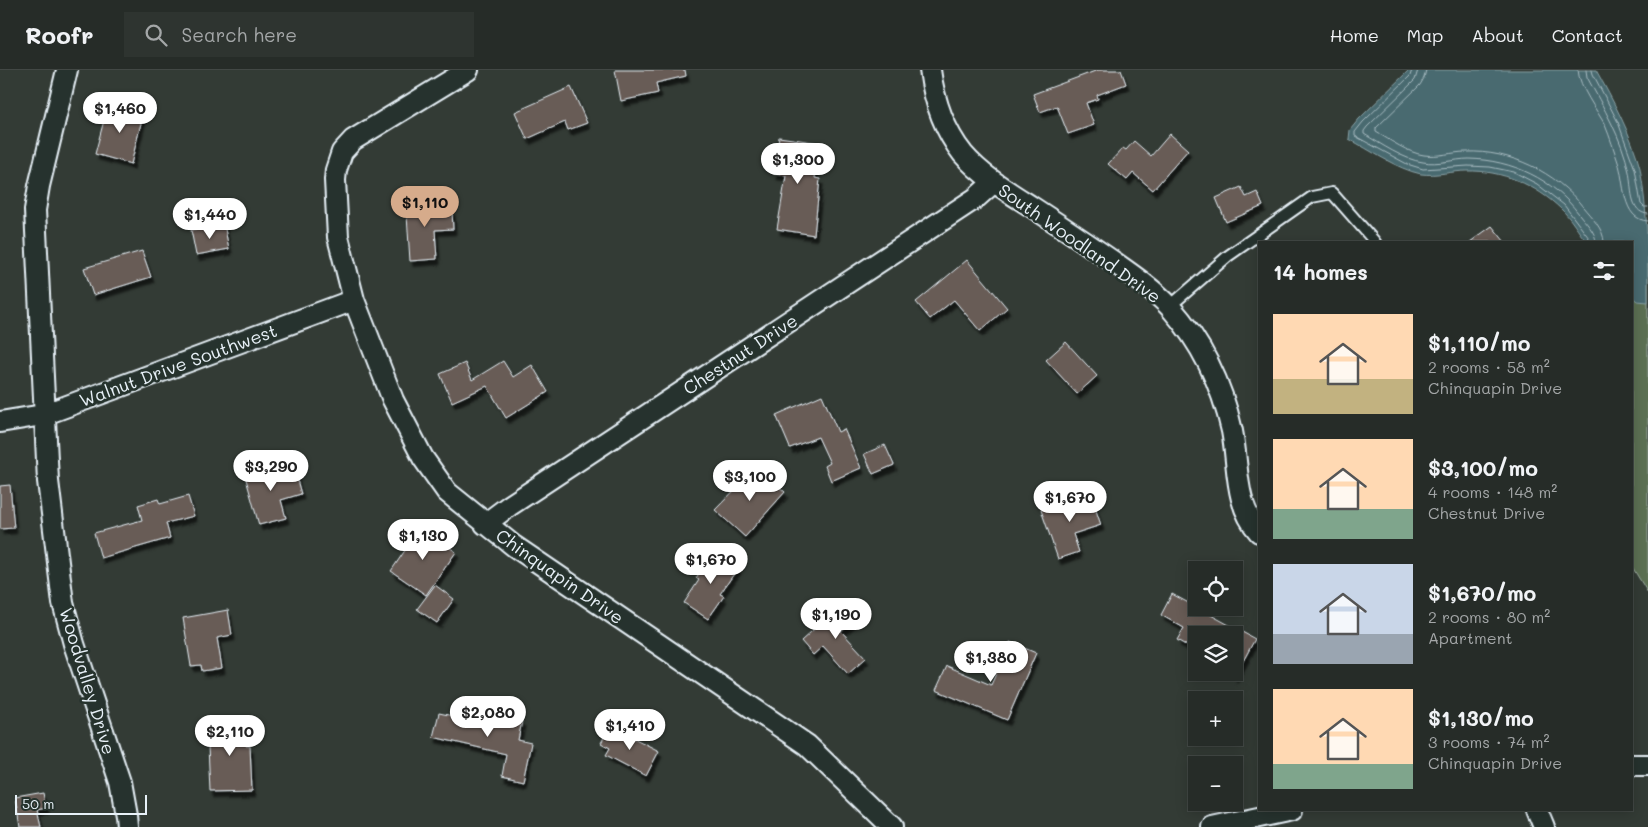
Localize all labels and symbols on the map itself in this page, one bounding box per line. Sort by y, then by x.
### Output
pin: $1,460 [79,92,161,134]
pin: $1,300 [757,142,839,185]
street label: South Woodland Drive [994,178,1166,308]
pin: $1,110 [384,186,466,228]
pin: $1,440 [169,198,251,240]
street label: Chestnut Drive [678,308,802,400]
street label: Walnut Drive Southwest [76,318,280,412]
pin: $3,290 [230,450,312,492]
pin: $3,100 [709,460,791,502]
pin: $1,670 [1029,480,1111,523]
pin: $1,130 [382,518,464,561]
street label: Chinquapin Drive [491,523,629,629]
pin: $1,670 [670,542,752,585]
pin: $1,190 [795,598,877,640]
street label: Woodvalley Drive [54,605,122,757]
pin: $1,380 [950,640,1032,683]
pin: $2,080 [447,696,529,738]
pin: $1,410 [589,708,671,751]
pin: $2,110 [189,714,271,757]
scale bar [15,792,148,815]

